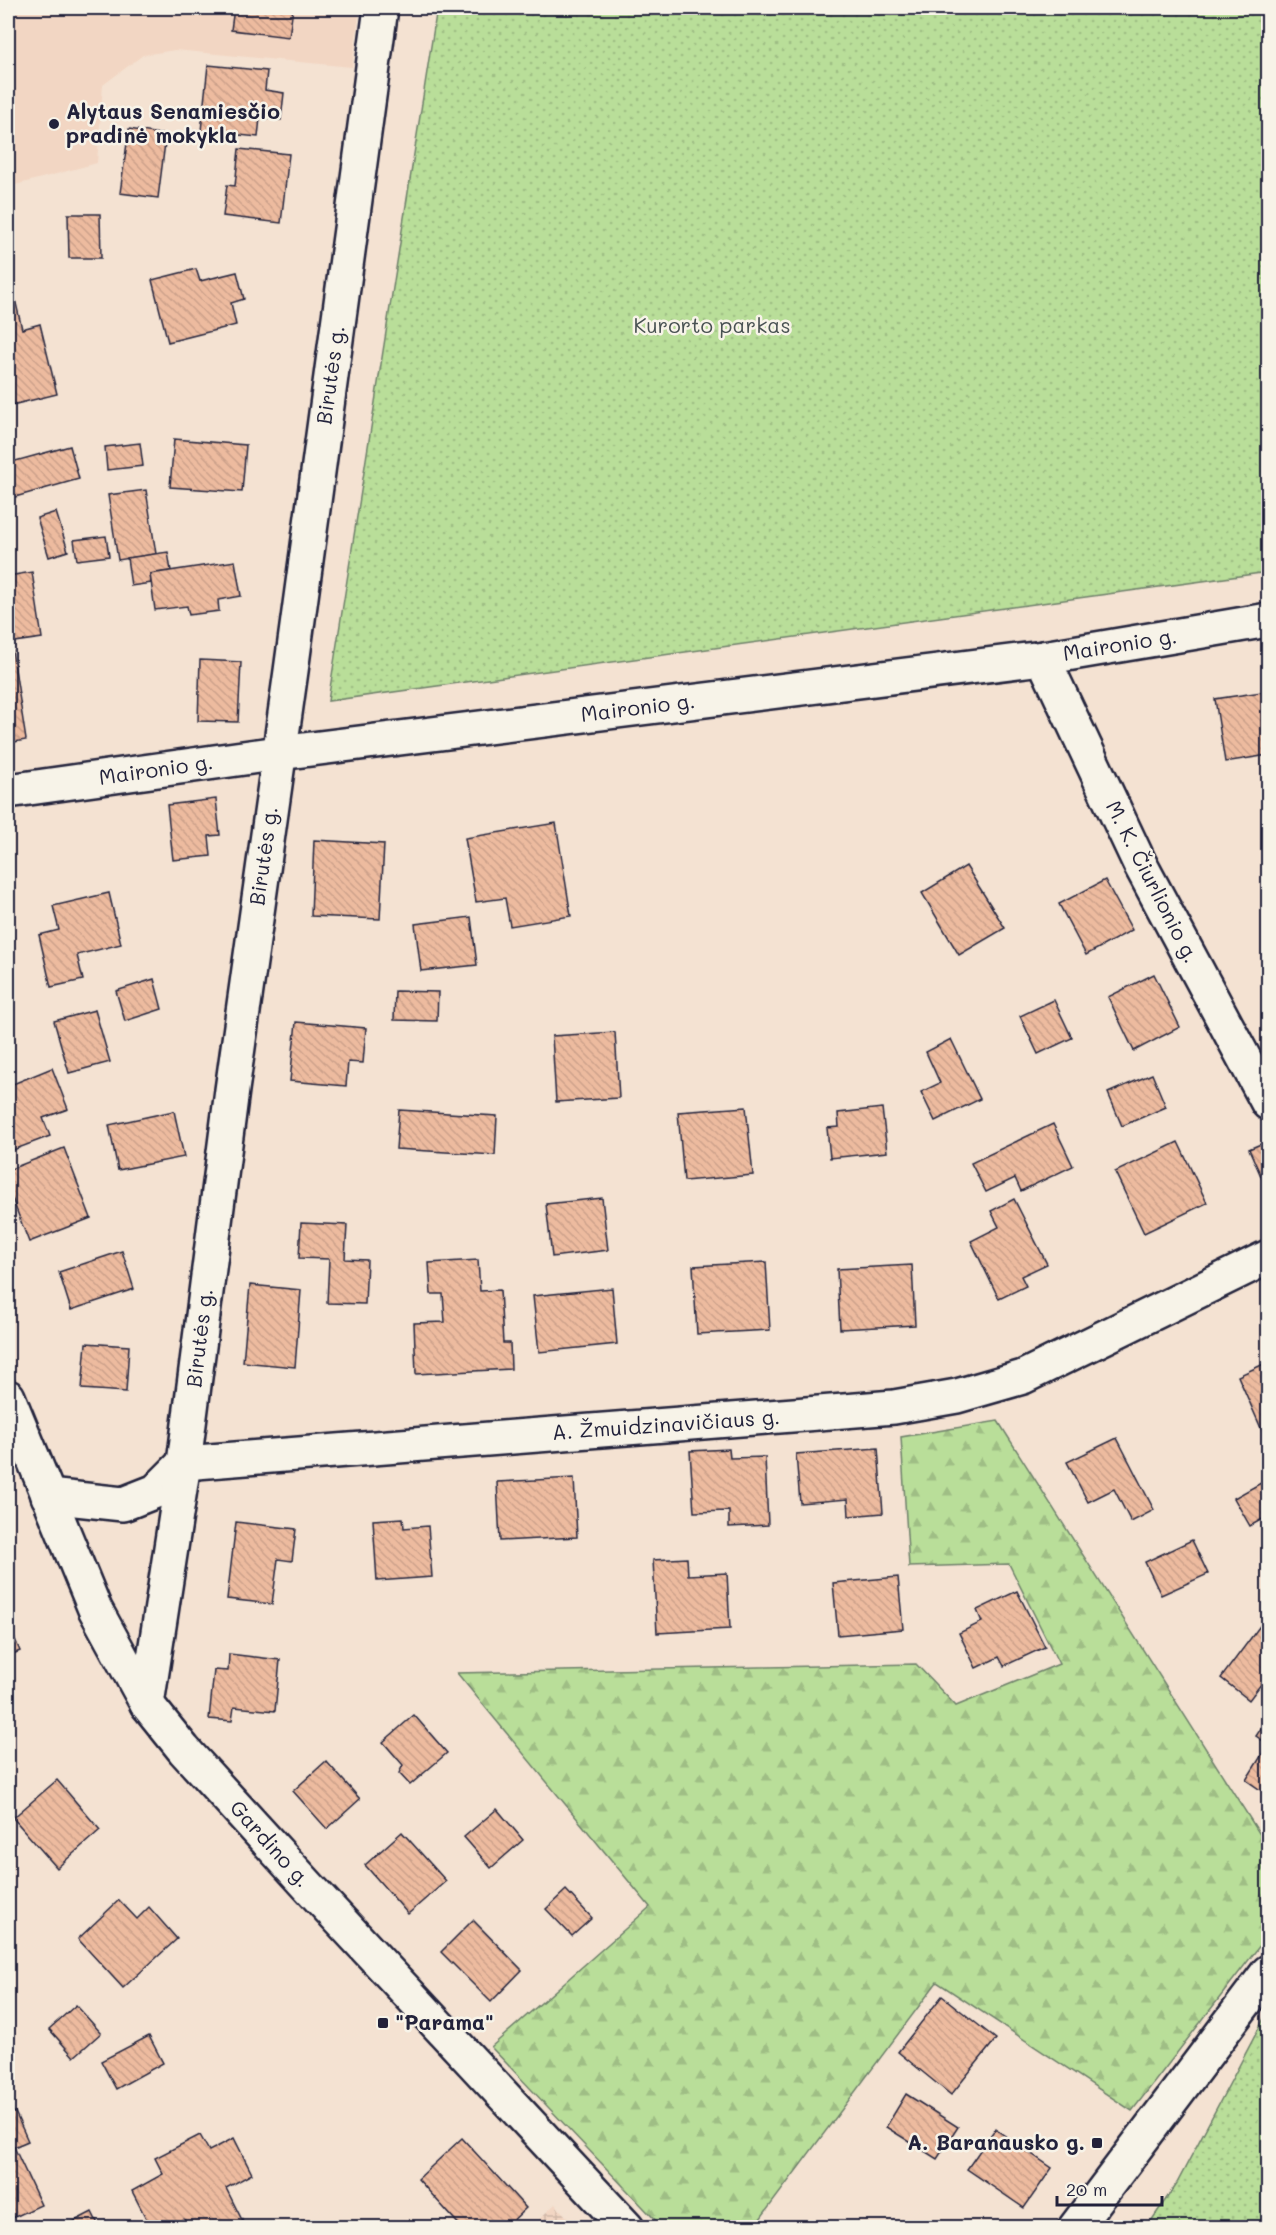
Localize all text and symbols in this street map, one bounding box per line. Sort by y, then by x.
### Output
place label: Alytaus Senamiesčio pradinė mokykla [66,97,280,149]
marker: Alytaus Senamiesčio pradinė mokykla [47,117,61,131]
park label: Kurorto parkas [633,311,791,338]
street label: Birutės g. [309,324,350,426]
street label: Maironio g. [1061,621,1179,666]
street label: Maironio g. [579,686,696,727]
street label: Maironio g. [97,747,215,790]
street label: M. K. Čiurlionio g. [1101,796,1206,967]
street label: Birutės g. [242,805,283,907]
street label: Birutės g. [179,1287,218,1389]
street label: A. Žmuidzinavičiaus g. [551,1402,781,1445]
street label: Gardino g. [225,1794,317,1892]
place label: "Parama" [395,2008,494,2035]
marker: "Parama" [376,2016,390,2030]
place label: A. Baranausko g. [907,2128,1085,2155]
marker: A. Baranausko g. [1090,2136,1104,2150]
scale bar [1057,2169,1162,2207]
text: 20 m [1066,2177,1107,2201]

